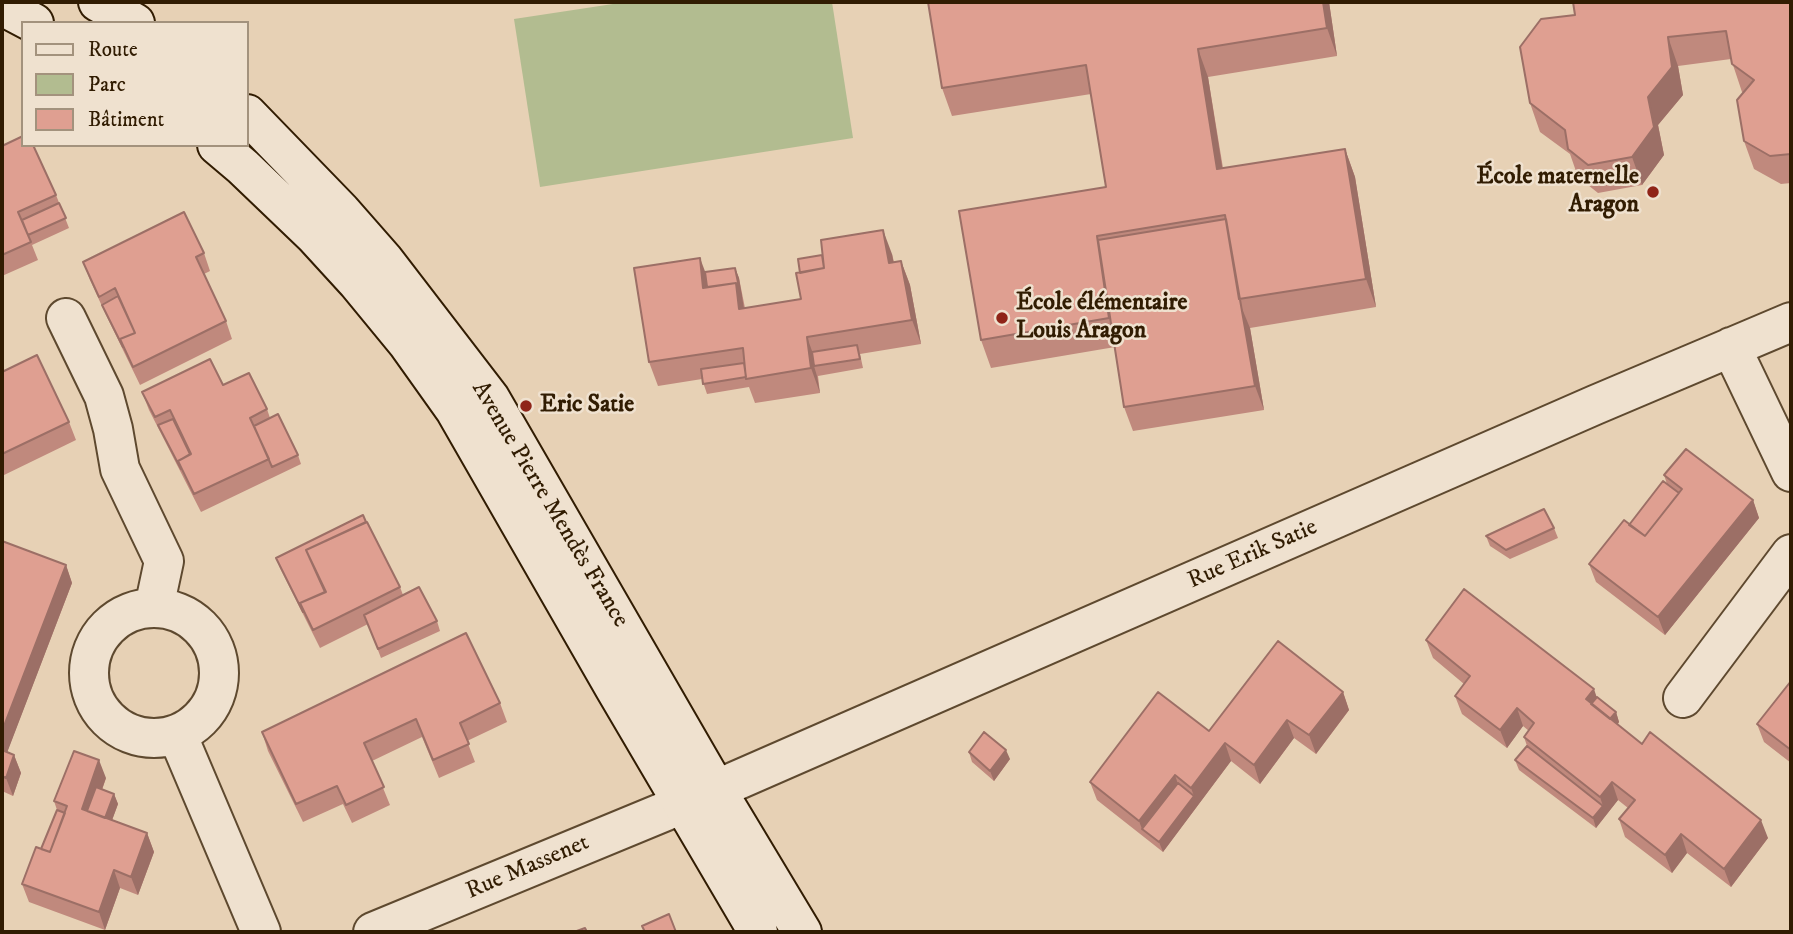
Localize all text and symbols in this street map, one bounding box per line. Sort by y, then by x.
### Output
legend [21,21,248,147]
text: Route [88,37,138,63]
text: Parc [88,72,126,98]
text: Bâtiment [88,107,164,133]
place label: École maternelle Aragon [1476,164,1639,220]
marker: École maternelle Aragon [1645,184,1661,200]
place label: École élémentaire Louis Aragon [1016,290,1187,346]
marker: École élémentaire Louis Aragon [994,310,1010,326]
street label: Avenue Pierre Mendès France [464,377,634,633]
place label: Eric Satie [540,392,634,420]
marker: Eric Satie [518,398,534,414]
street label: Rue Erik Satie [1184,514,1322,596]
street label: Rue Massenet [462,829,594,907]

